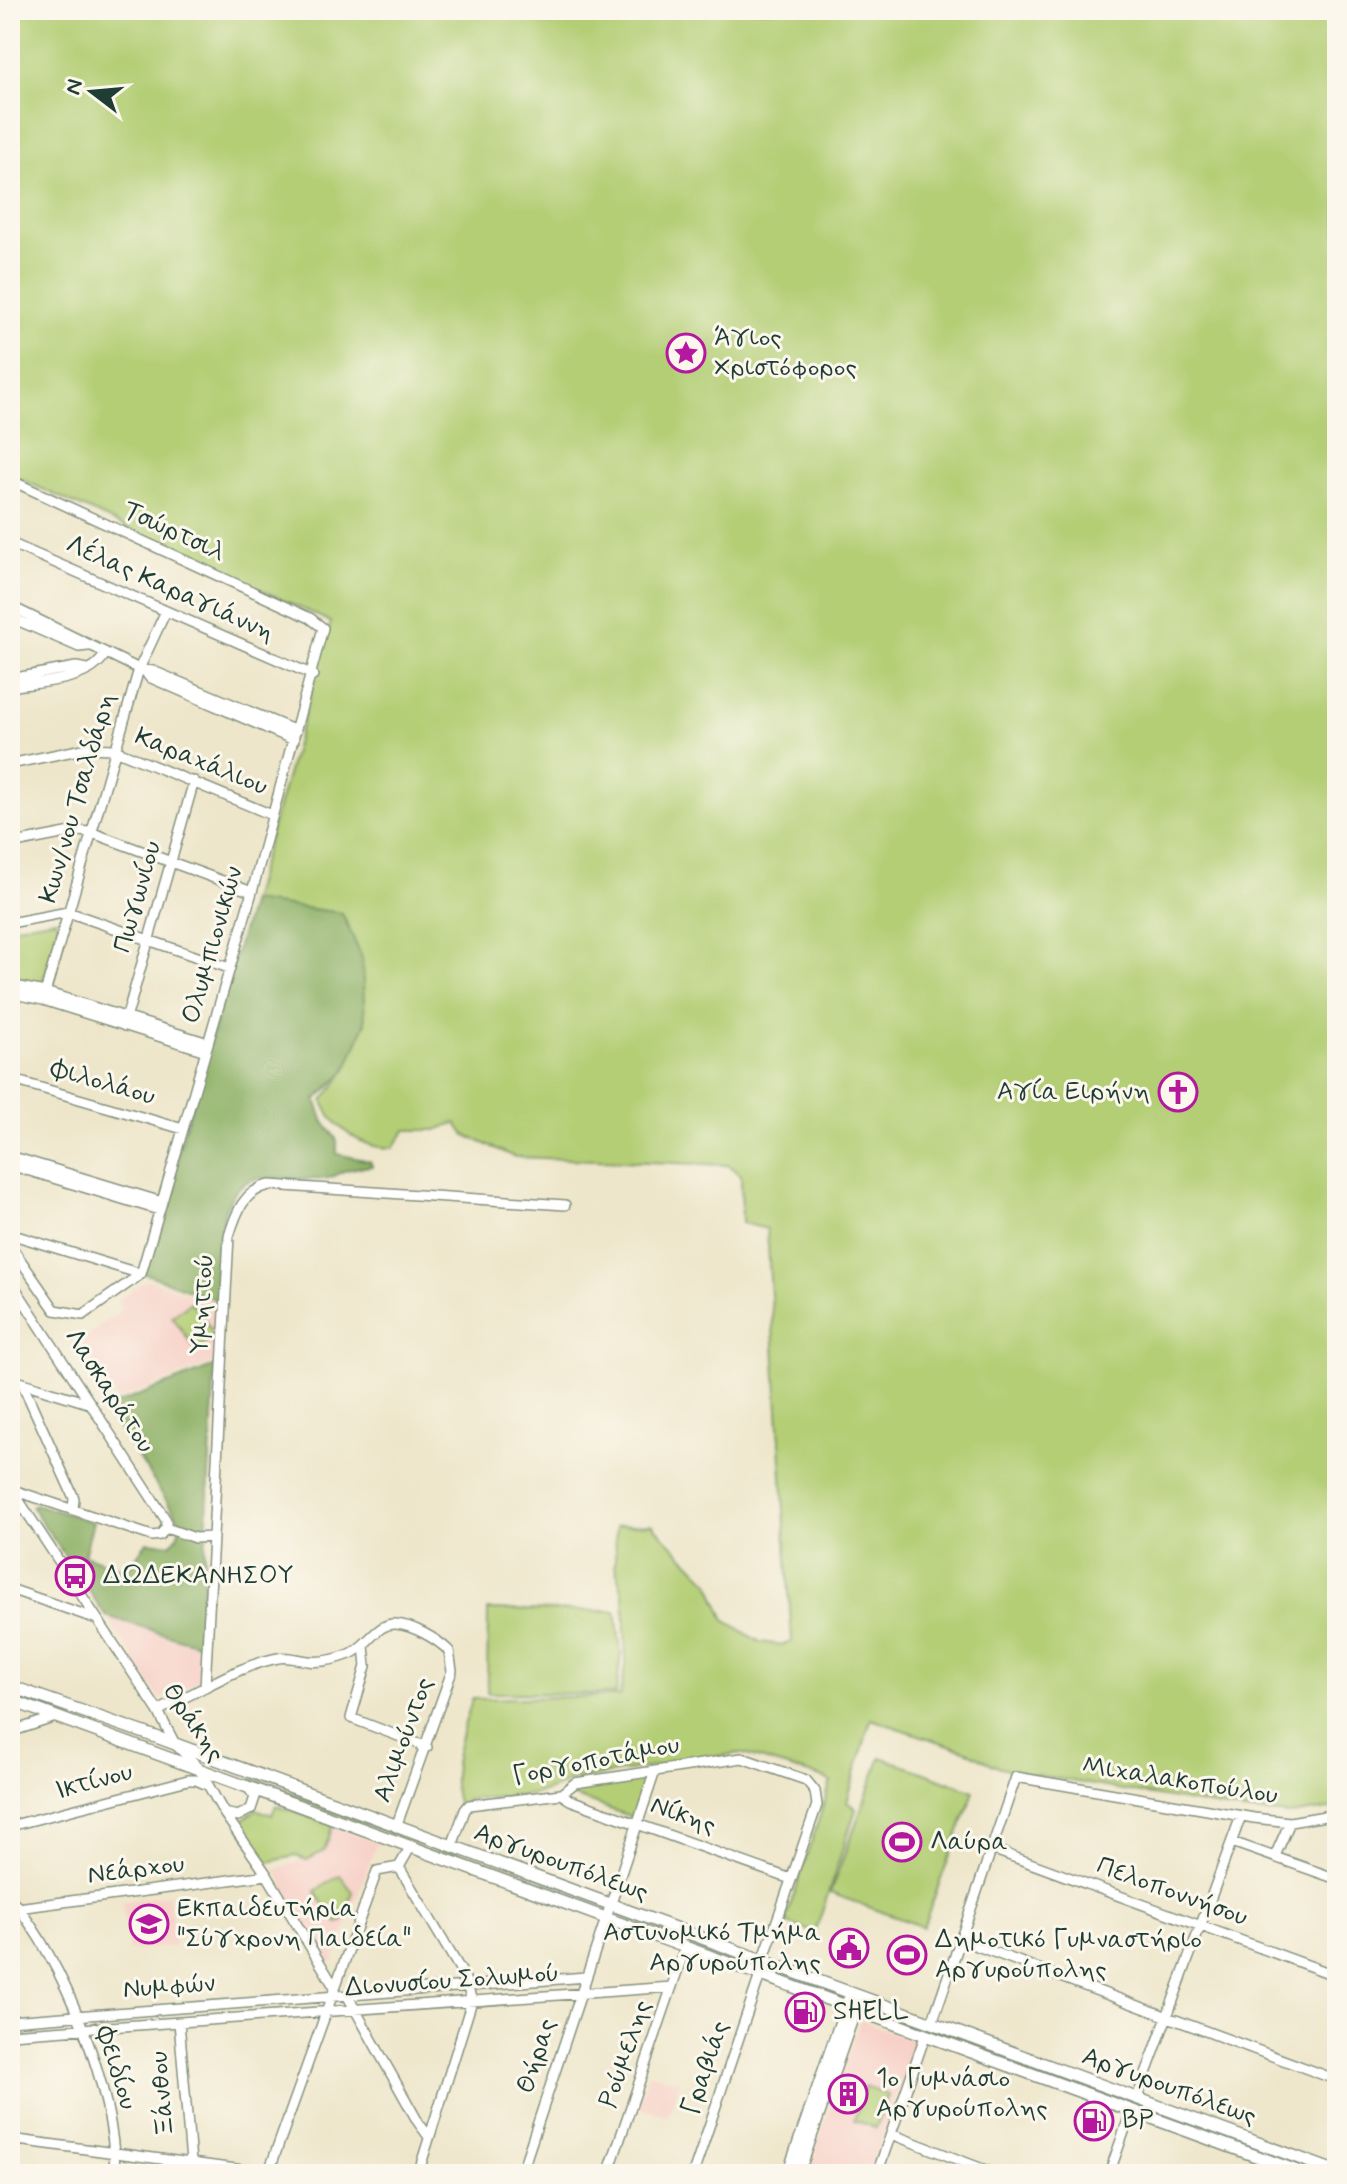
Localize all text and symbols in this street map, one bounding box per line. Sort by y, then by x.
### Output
north arrow [52,52,132,132]
text: N [59,76,90,98]
place label: Άγιος Χριστόφορος [714,321,857,385]
place icon: Άγιος Χριστόφορος [665,332,707,374]
street label: Τσώρτσιλ [118,494,231,571]
street label: Λέλας Καραγιάννη [60,528,280,650]
street label: Κων/νου Τσαλδάρη [32,689,124,907]
street label: Καραχάλιου [129,720,273,804]
street label: Πωγωνίου [106,837,170,957]
street label: Ολυμπιονικών [174,862,252,1028]
street label: Φιλολάου [46,1052,159,1114]
church icon: Αγία Ειρήνη [1157,1071,1199,1113]
place label: Αγία Ειρήνη [997,1075,1150,1109]
street label: Υμηττού [183,1253,223,1355]
street label: Λασκαράτου [56,1322,162,1460]
bus stop icon: ΔΩΔΕΚΑΝΗΣΟΥ [54,1555,96,1597]
place label: ΔΩΔΕΚΑΝΗΣΟΥ [103,1559,294,1593]
street label: Αλιμούντος [366,1673,442,1807]
street label: Θράκης [154,1677,232,1769]
street label: Γοργοποτάμου [510,1728,682,1794]
street label: Μιχαλακοπούλου [1080,1749,1280,1813]
street label: Ικτίνου [51,1755,137,1809]
street label: Νίκης [646,1789,720,1843]
street label: Αργυρουπόλεως [469,1816,653,1910]
sports icon: Λαύρα [881,1821,923,1863]
place label: Λαύρα [930,1825,1008,1859]
street label: Νεάρχου [86,1847,186,1893]
street label: Πελοποννήσου [1092,1849,1252,1935]
place label: Εκπαιδευτήρια "Σύγχρονη Παιδεία" [177,1892,411,1956]
school or university icon: Εκπαιδευτήρια "Σύγχρονη Παιδεία" [128,1903,170,1945]
place label: Αστυνομικό Τμήμα Αργυρούπολης [603,1916,821,1980]
place label: Δημοτικό Γυμναστήριο Αργυρούπολης [935,1923,1202,1987]
public building icon: Αστυνομικό Τμήμα Αργυρούπολης [828,1927,870,1969]
sports icon: Δημοτικό Γυμναστήριο Αργυρούπολης [886,1934,928,1976]
street label: Διονυσίου Σολωμού [344,1957,560,2005]
street label: Νυμφών [122,1967,216,2007]
fuel station icon: SHELL [784,1991,826,2033]
place label: SHELL [833,1995,909,2029]
street label: Ρούμελης [592,1996,660,2112]
street label: Θήρας [509,2014,565,2098]
street label: Γραβιάς [674,2016,738,2120]
street label: Φειδίου [87,2021,145,2114]
street label: Αργυρουπόλεως [1077,2040,1261,2134]
street label: Ξάνθου [142,2050,184,2138]
place label: 1ο Γυμνάσιο Αργυρούπολης [876,2062,1048,2126]
building icon: 1ο Γυμνάσιο Αργυρούπολης [827,2073,869,2115]
fuel station icon: BP [1073,2100,1115,2142]
place label: BP [1122,2104,1153,2138]

